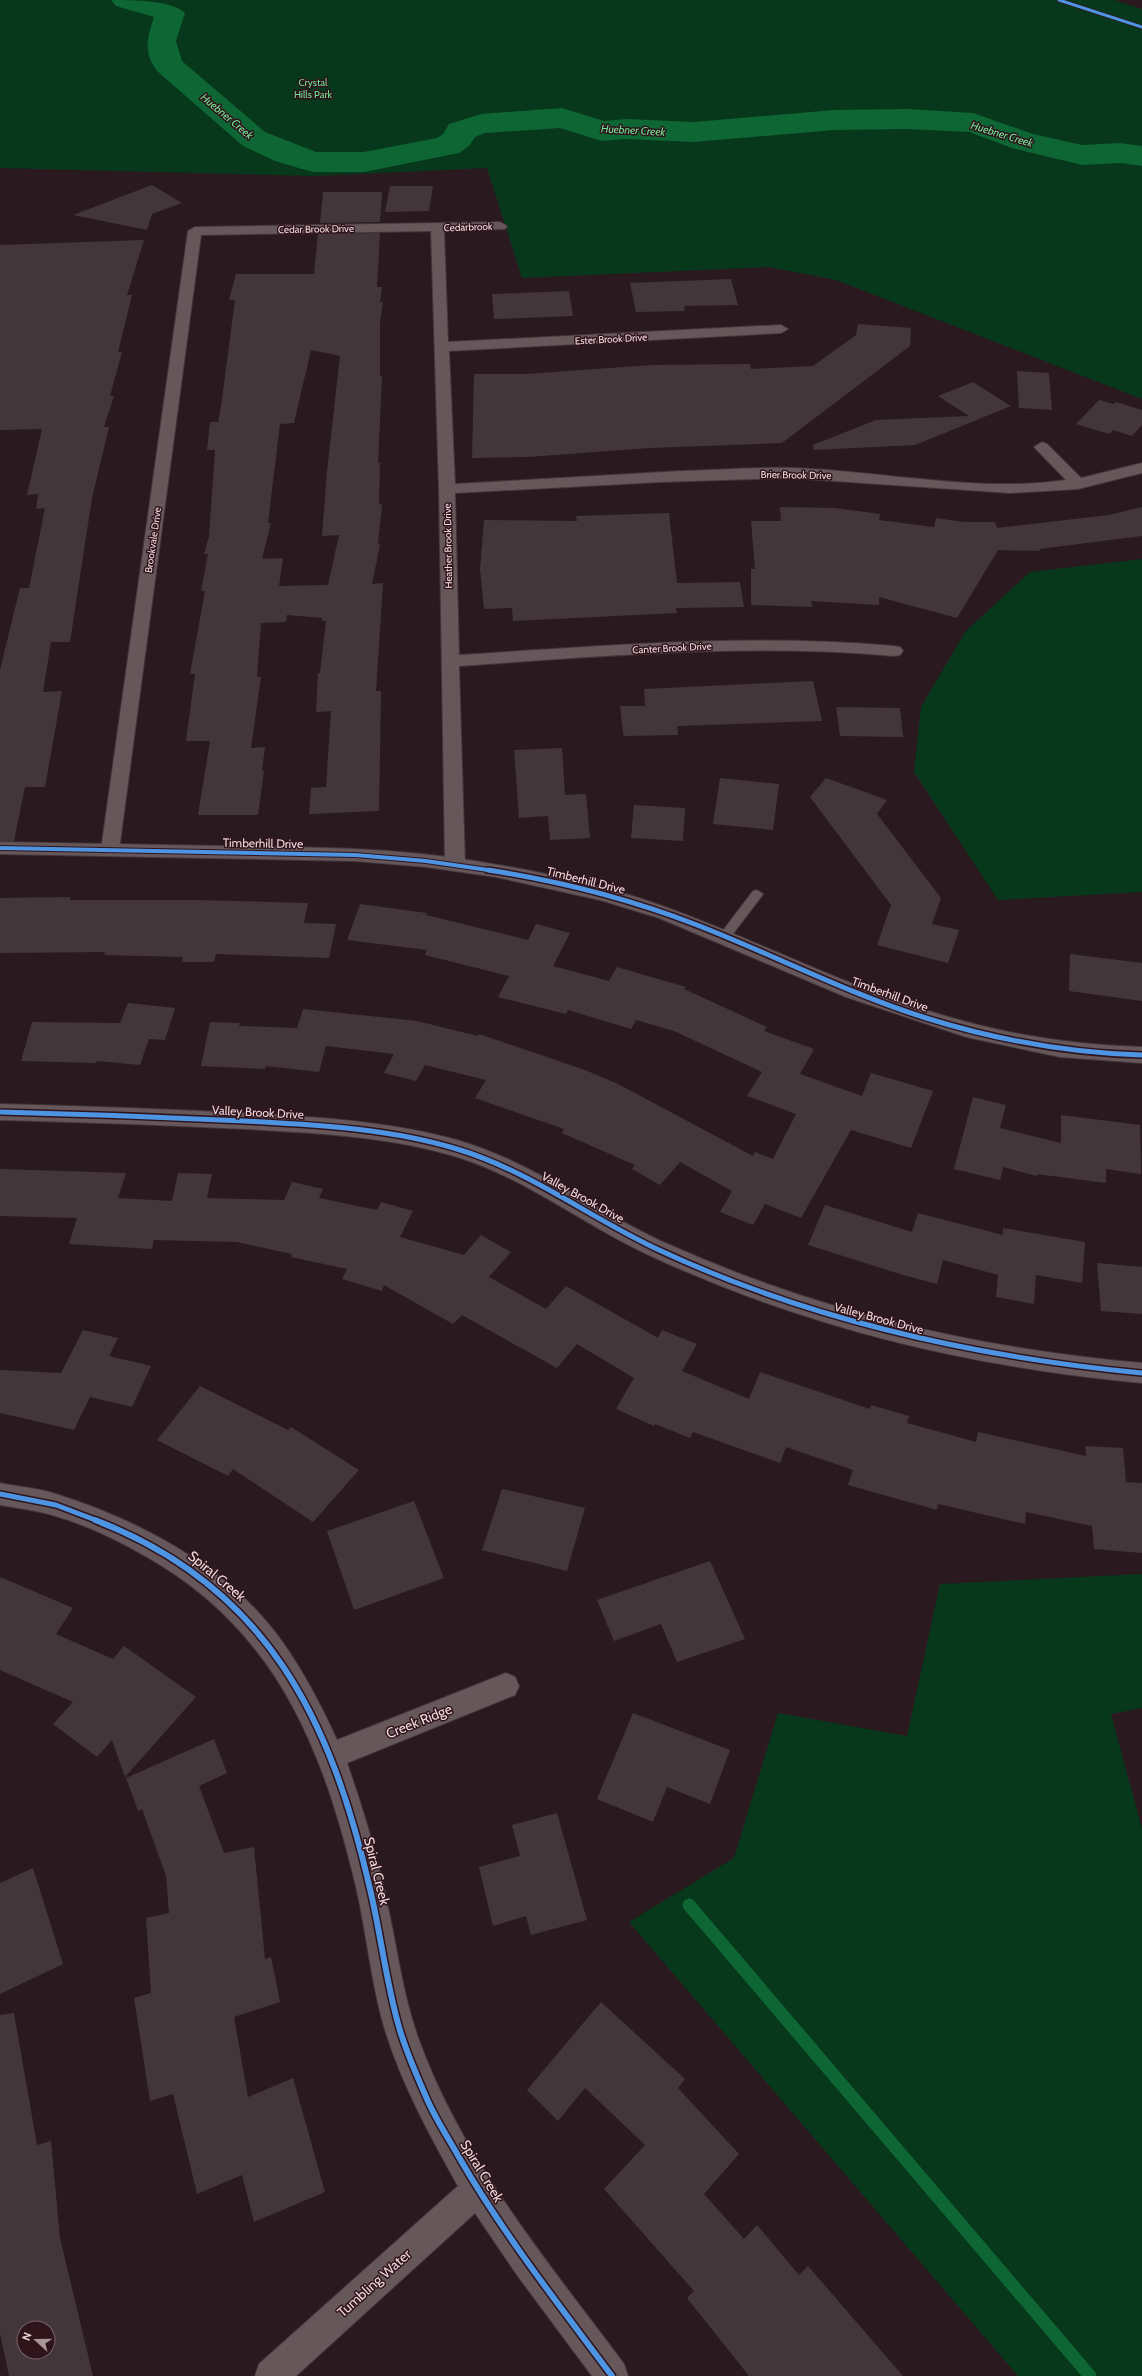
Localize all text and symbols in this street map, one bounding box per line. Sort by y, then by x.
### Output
park label: Crystal Hills Park [294,76,333,101]
water label: Huebner Creek [198,90,256,142]
water label: Huebner Creek [969,118,1035,150]
water label: Huebner Creek [601,121,666,139]
street label: Cedarbrook [443,220,493,234]
street label: Cedar Brook Drive [278,222,354,236]
street label: Ester Brook Drive [574,331,648,347]
street label: Brier Brook Drive [760,468,832,482]
street label: Heather Brook Drive [441,503,455,589]
street label: Brookvale Drive [142,506,164,574]
street label: Canter Brook Drive [632,639,712,657]
street label: Timberhill Drive [223,835,303,851]
street label: Timberhill Drive [545,863,627,897]
street label: Timberhill Drive [850,973,930,1015]
street label: Valley Brook Drive [212,1102,304,1122]
street label: Valley Brook Drive [539,1168,627,1226]
street label: Valley Brook Drive [833,1299,925,1337]
street label: Spiral Creek [185,1547,250,1606]
street label: Creek Ridge [383,1700,455,1742]
street label: Spiral Creek [360,1835,394,1908]
street label: Spiral Creek [456,2136,508,2206]
street label: Tumbling Water [333,2245,415,2321]
north arrow [16,2320,56,2360]
text: N [19,2330,35,2343]

